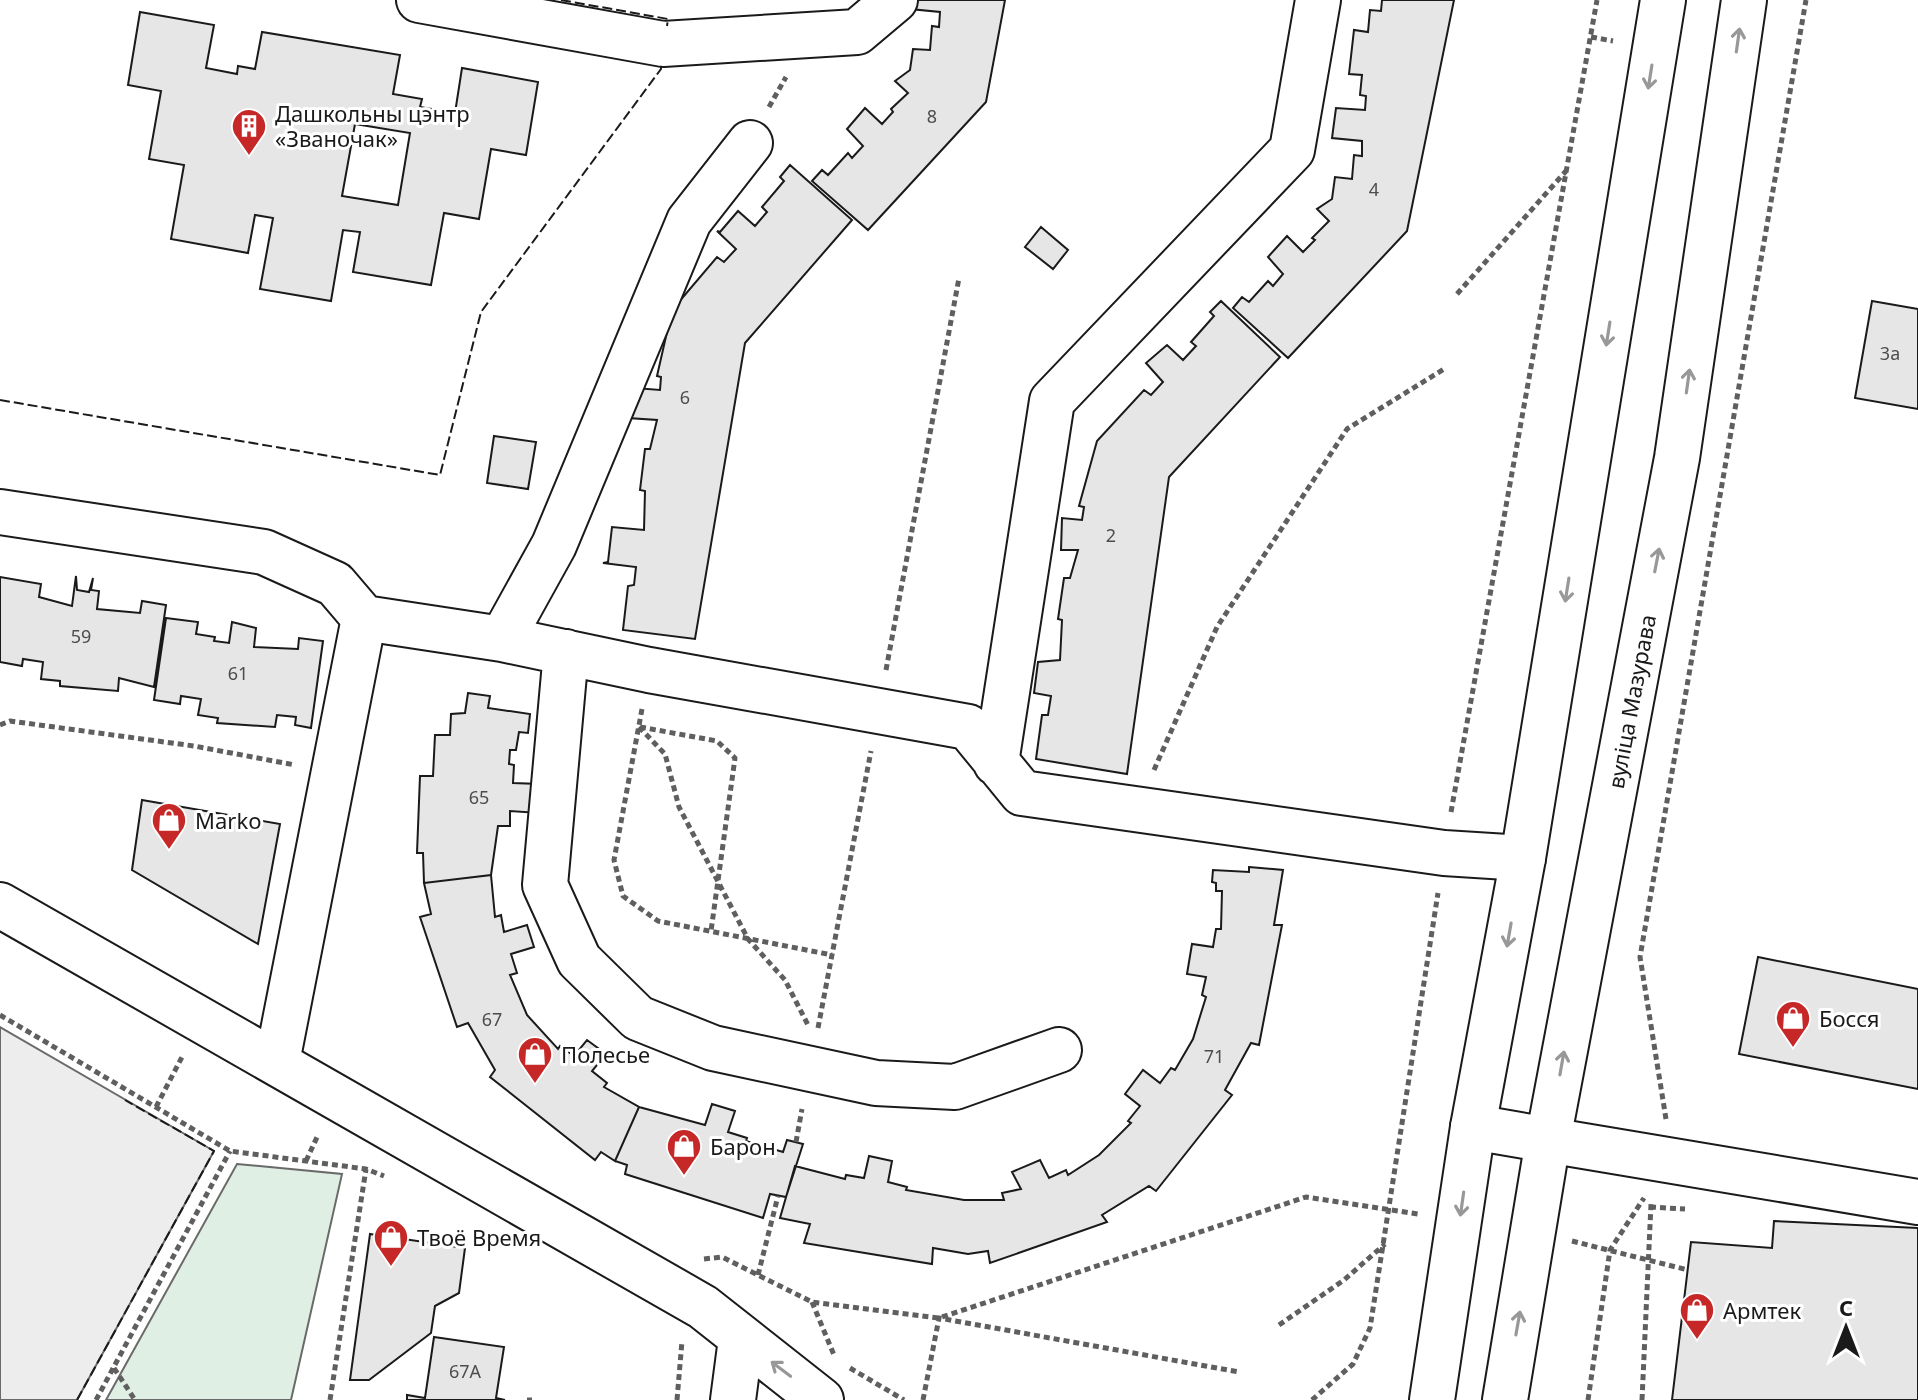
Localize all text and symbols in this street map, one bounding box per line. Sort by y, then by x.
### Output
one-way arrow [1731,28,1746,53]
one-way arrow [1642,64,1657,89]
place label: Дашкольны цэнтр «Званочак» [275,98,470,153]
house number: 8 [927,104,937,128]
building icon: Дашкольны цэнтр «Званочак» [230,107,268,157]
house number: 4 [1369,177,1379,201]
one-way arrow [1600,320,1615,346]
house number: 3а [1880,341,1900,365]
one-way arrow [1681,369,1696,394]
house number: 6 [680,385,690,409]
house number: 2 [1106,523,1116,547]
one-way arrow [1651,548,1666,573]
one-way arrow [1558,577,1573,602]
street label: вуліца Мазурава [1600,612,1662,791]
house number: 59 [71,624,91,648]
house number: 61 [228,661,248,685]
house number: 65 [469,785,489,809]
shop icon: Marko [150,801,188,851]
place label: Marko [195,805,261,835]
one-way arrow [1500,922,1515,947]
shop icon: Босся [1774,999,1812,1049]
place label: Босся [1819,1003,1880,1033]
house number: 67 [482,1007,502,1031]
shop icon: Полесье [516,1035,554,1085]
place label: Полесье [561,1039,650,1069]
house number: 71 [1204,1044,1224,1068]
one-way arrow [1555,1051,1570,1076]
shop icon: Барон [665,1127,703,1177]
place label: Барон [710,1131,776,1161]
one-way arrow [1454,1191,1469,1216]
shop icon: Твоё Время [372,1218,410,1268]
place label: Твоё Время [417,1222,541,1252]
north arrow [1806,1288,1886,1368]
shop icon: Армтек [1678,1291,1716,1341]
text: С [1839,1292,1853,1322]
place label: Армтек [1723,1295,1801,1325]
one-way arrow [1511,1311,1526,1336]
house number: 67А [449,1359,482,1383]
one-way arrow [771,1361,792,1378]

